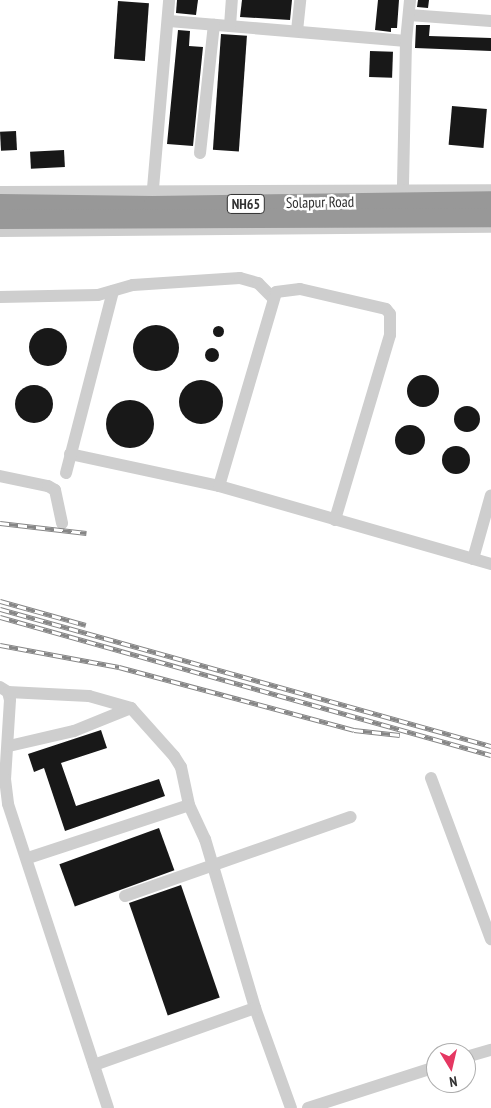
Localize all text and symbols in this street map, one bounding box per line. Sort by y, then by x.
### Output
road number: NH65 [226,192,266,215]
street label: Solapur Road [286,192,354,212]
north arrow [426,1043,476,1093]
text: N [448,1072,458,1091]

